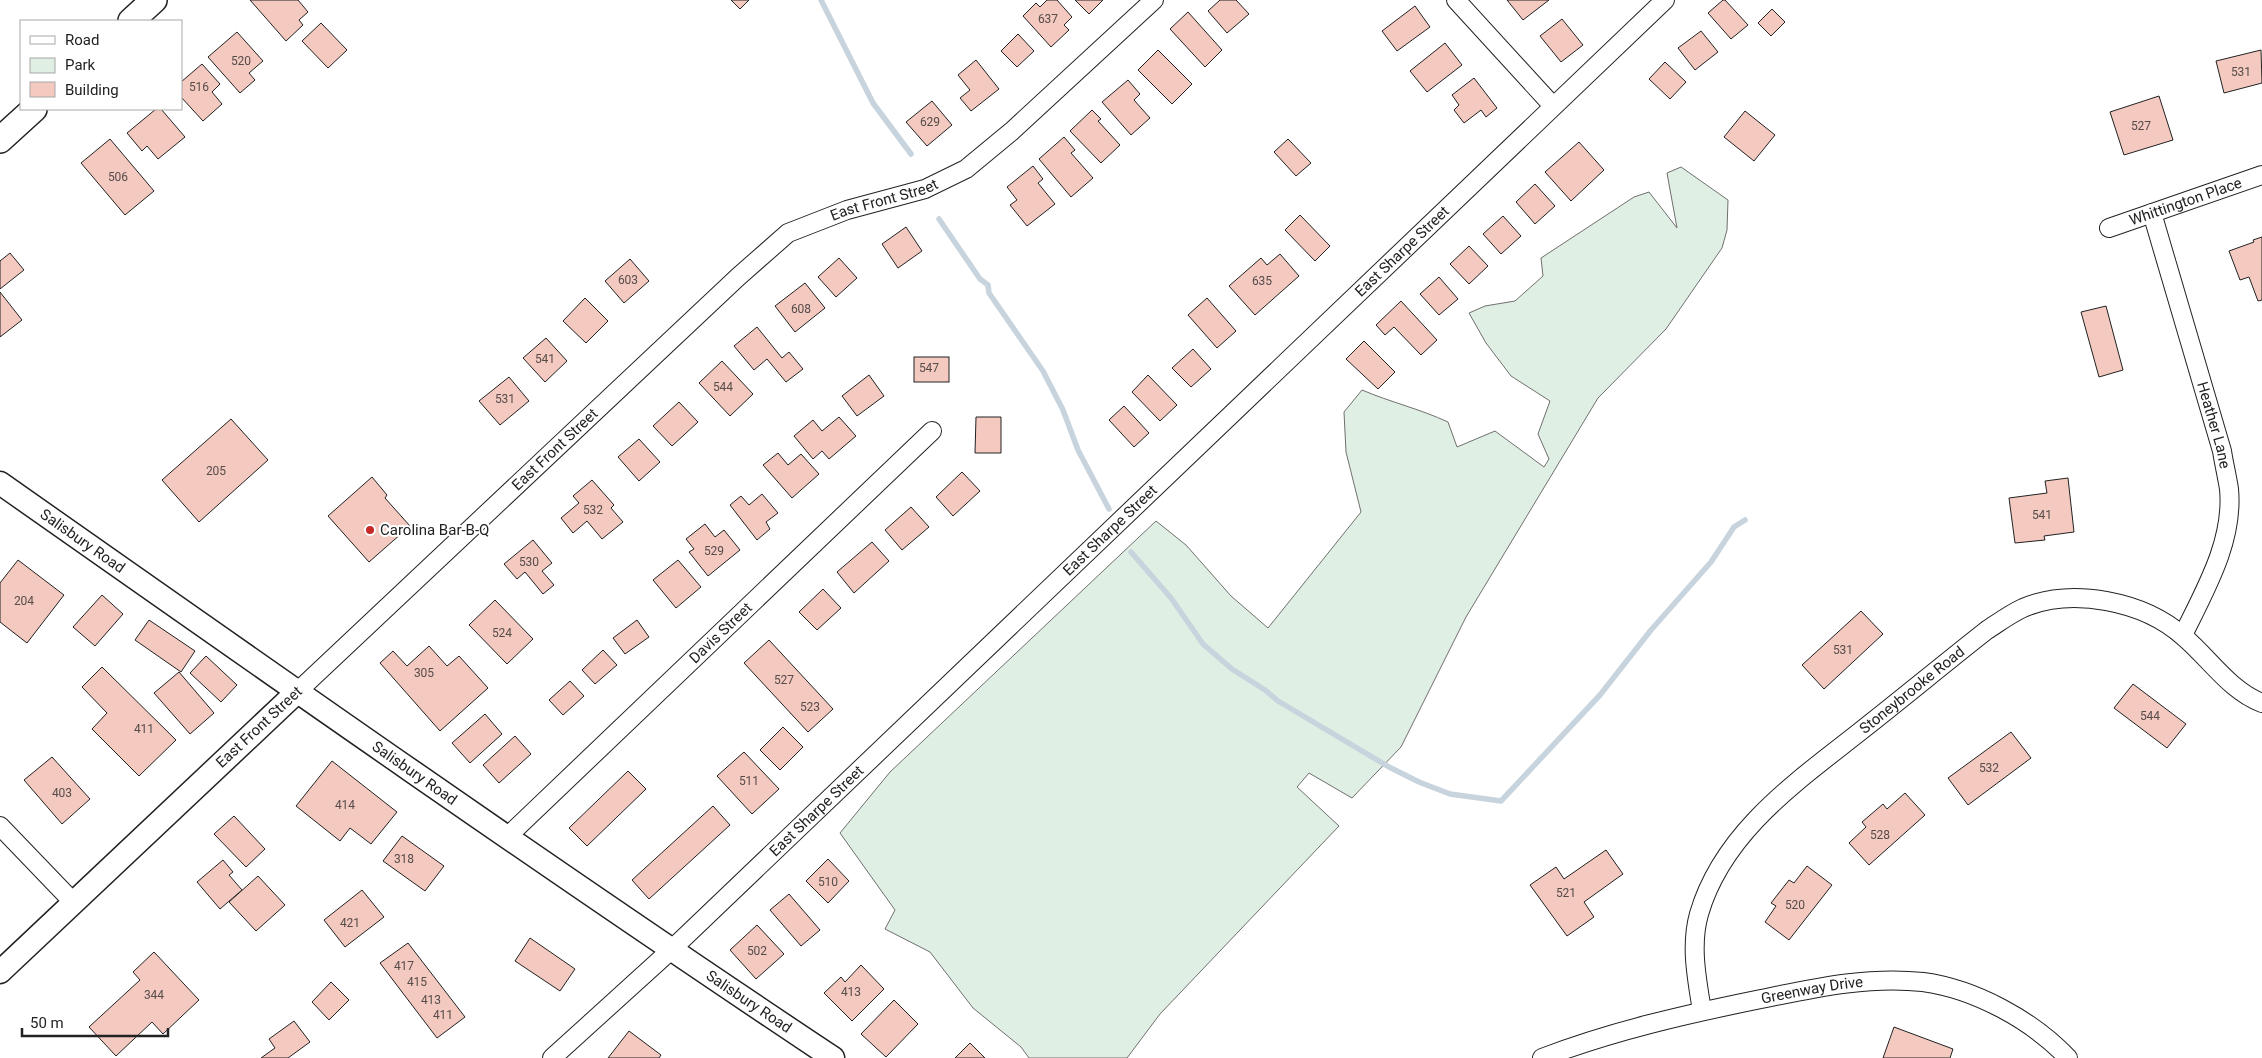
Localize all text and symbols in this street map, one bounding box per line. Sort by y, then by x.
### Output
house number: 637 [1038,12,1058,26]
legend [20,20,182,110]
text: Road [65,31,99,49]
house number: 520 [231,54,251,68]
text: Park [65,56,96,74]
house number: 531 [2231,65,2251,79]
house number: 516 [189,80,209,94]
text: Building [65,81,119,99]
house number: 629 [920,115,940,129]
house number: 527 [2131,119,2151,133]
house number: 506 [108,170,128,184]
street label: Whittington Place [2127,174,2244,229]
street label: East Front Street [828,175,941,225]
street label: East Sharpe Street [1351,202,1453,300]
house number: 603 [618,273,638,287]
house number: 635 [1252,274,1272,288]
house number: 608 [791,302,811,316]
house number: 541 [535,352,555,366]
house number: 547 [919,361,939,375]
house number: 544 [713,380,733,394]
street label: Heather Lane [2193,380,2234,470]
house number: 531 [495,392,515,406]
street label: East Front Street [508,405,602,494]
house number: 205 [206,464,226,478]
street label: East Sharpe Street [1059,481,1161,580]
house number: 532 [583,503,603,517]
street label: Salisbury Road [37,505,128,577]
house number: 541 [2032,508,2052,522]
place label: Carolina Bar-B-Q [380,521,489,539]
marker: Carolina Bar-B-Q [364,524,376,536]
house number: 529 [704,544,724,558]
house number: 530 [519,555,539,569]
house number: 204 [14,594,34,608]
street label: Davis Street [685,599,756,667]
house number: 524 [492,626,512,640]
street label: Stoneybrooke Road [1856,642,1968,738]
house number: 531 [1833,643,1853,657]
house number: 305 [414,666,434,680]
house number: 527 [774,673,794,687]
street label: East Front Street [212,682,306,771]
house number: 523 [800,700,820,714]
house number: 544 [2140,709,2160,723]
house number: 411 [134,722,154,736]
street label: Salisbury Road [369,737,461,809]
house number: 532 [1979,761,1999,775]
street label: East Sharpe Street [766,762,867,860]
house number: 511 [739,774,759,788]
house number: 403 [52,786,72,800]
house number: 414 [335,798,355,812]
house number: 528 [1870,828,1890,842]
house number: 318 [394,852,414,866]
house number: 510 [818,875,838,889]
house number: 521 [1556,886,1576,900]
house number: 520 [1785,898,1805,912]
house number: 421 [340,916,360,930]
house number: 502 [747,944,767,958]
house number: 417 [394,959,414,973]
street label: Salisbury Road [703,966,795,1037]
street label: Greenway Drive [1759,973,1864,1008]
house number: 415 [407,975,427,989]
house number: 413 [841,985,861,999]
house number: 344 [144,988,164,1002]
house number: 413 [421,993,441,1007]
scale bar [22,1006,169,1038]
house number: 411 [433,1008,453,1022]
text: 50 m [30,1014,64,1032]

